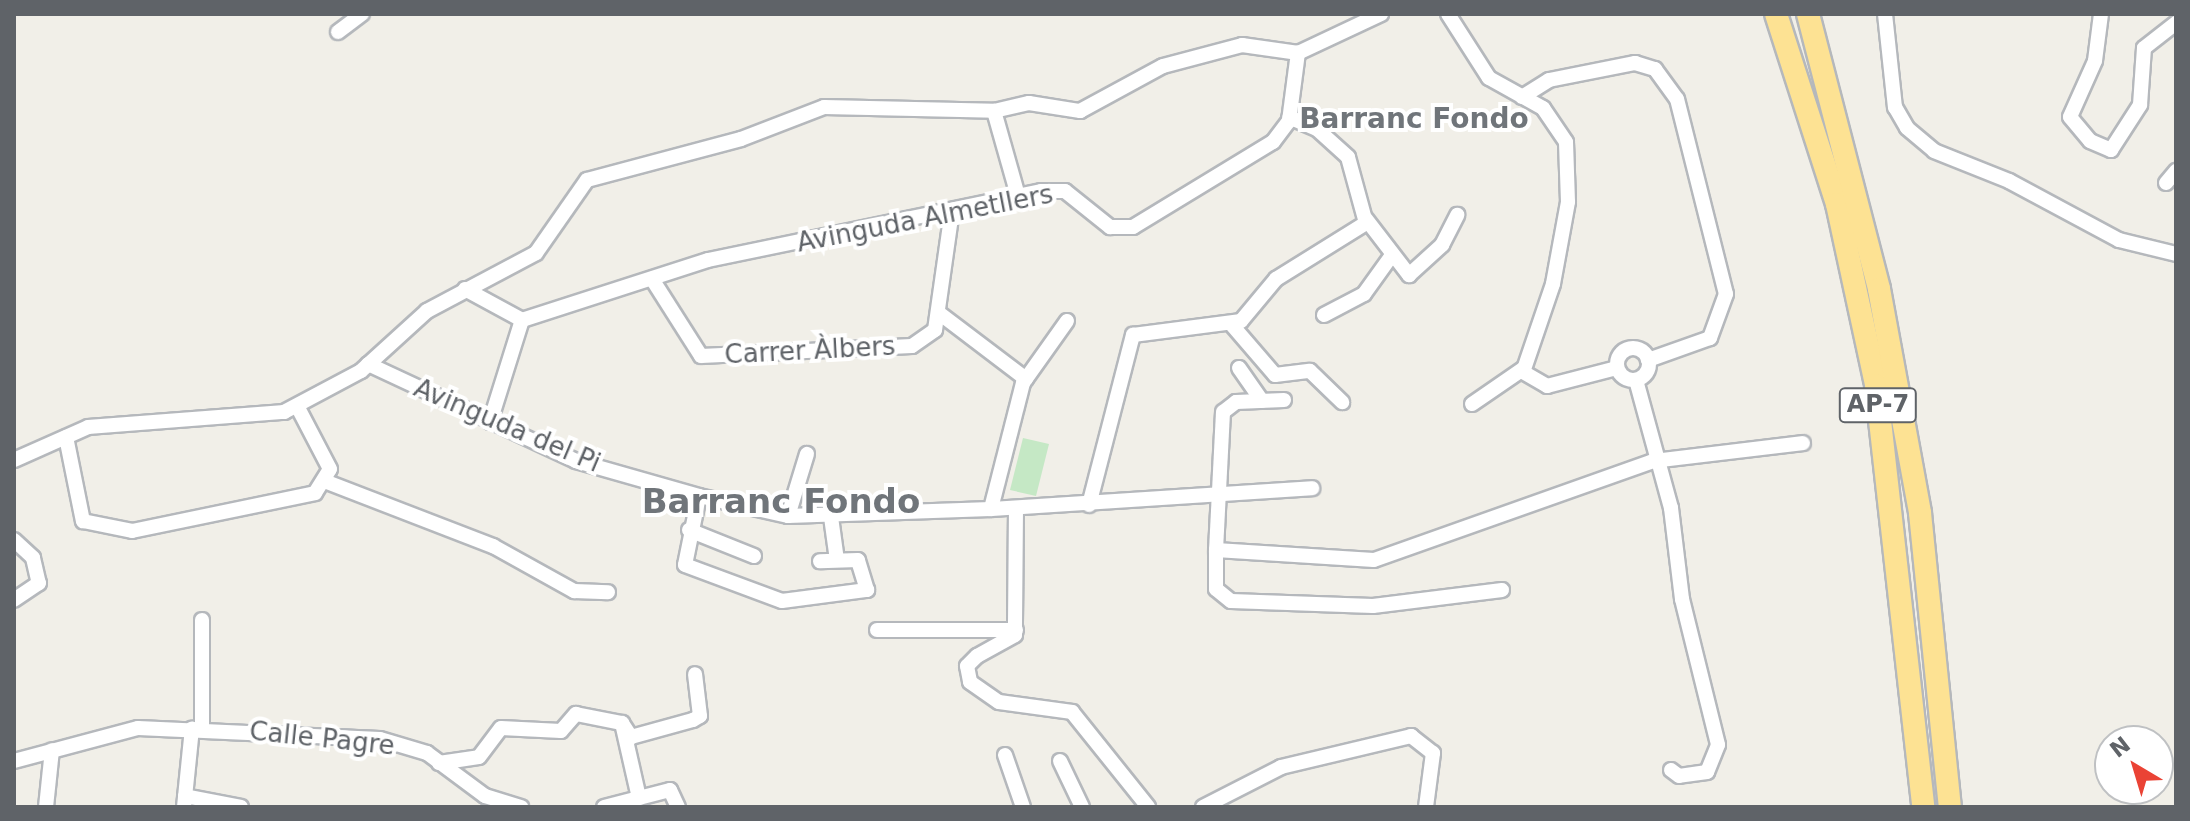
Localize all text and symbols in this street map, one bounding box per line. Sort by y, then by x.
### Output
district label: Barranc Fondo [1299,102,1529,136]
street label: Avinguda Almetllers [794,179,1056,259]
street label: Carrer Àlbers [724,331,896,371]
street label: Avinguda del Pi [409,373,605,479]
road number: AP-7 [1838,385,1918,425]
district label: Barranc Fondo [642,482,920,522]
street label: Calle Pagre [248,716,396,762]
north arrow [2094,725,2174,805]
text: N [2105,732,2135,763]

